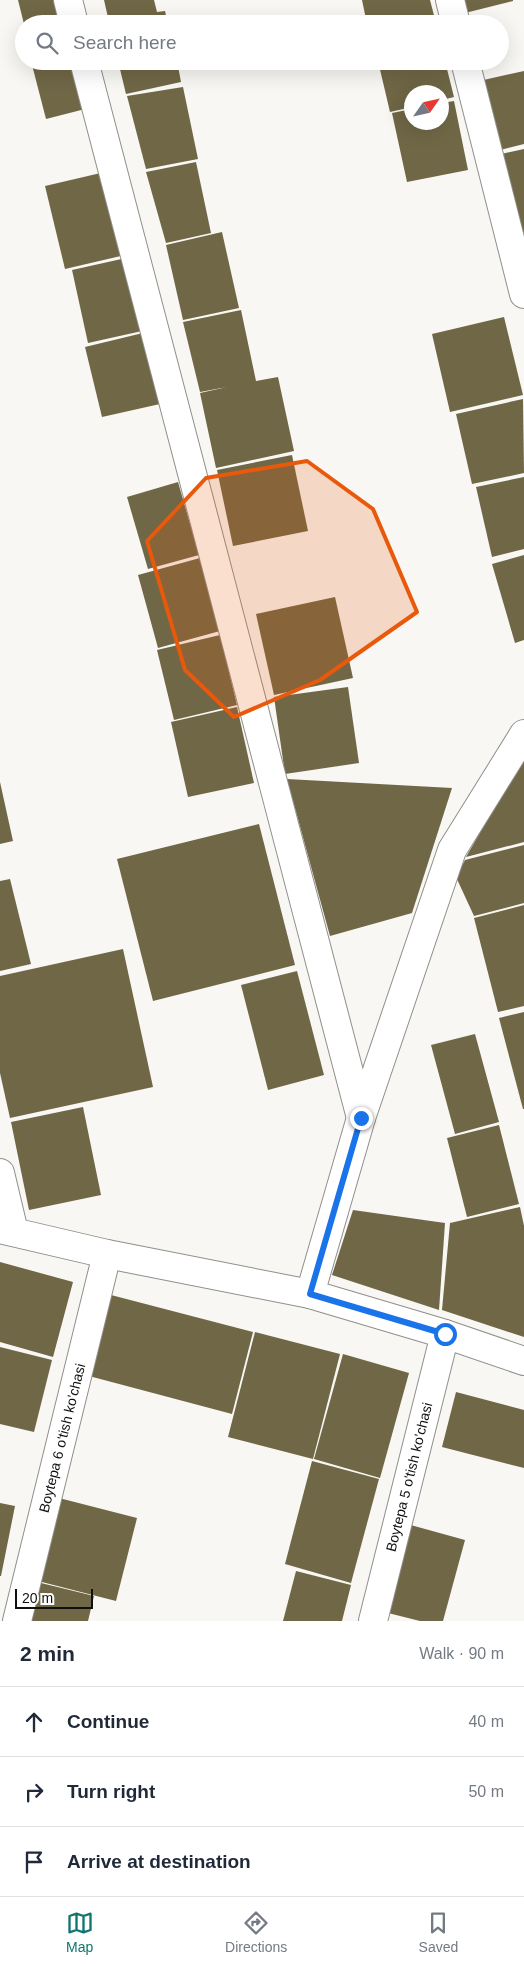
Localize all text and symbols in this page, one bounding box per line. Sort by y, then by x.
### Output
search box [15,15,509,70]
icon: search [33,29,61,57]
text: Search here [73,32,177,53]
north arrow [404,85,449,130]
route end [350,1107,373,1130]
route start [434,1323,457,1346]
street label: Boytepa 6 o'tish ko'chasi [36,1362,88,1514]
street label: Boytepa 5 o'tish ko'chasi [383,1401,435,1553]
scale bar [15,1586,92,1609]
text: 20 m [22,1590,53,1606]
text: 2 min [20,1642,75,1665]
text: Walk · 90 m [419,1645,504,1662]
icon: ahead [20,1708,48,1736]
text: Continue [67,1711,149,1732]
text: 40 m [468,1713,504,1730]
icon: right [20,1778,48,1806]
text: Turn right [67,1781,155,1802]
text: 50 m [468,1783,504,1800]
icon: arrive [20,1848,48,1876]
text: Arrive at destination [67,1851,251,1872]
tab: Map [66,1909,94,1955]
tab: Directions [225,1909,287,1955]
tab: Saved [419,1909,458,1955]

